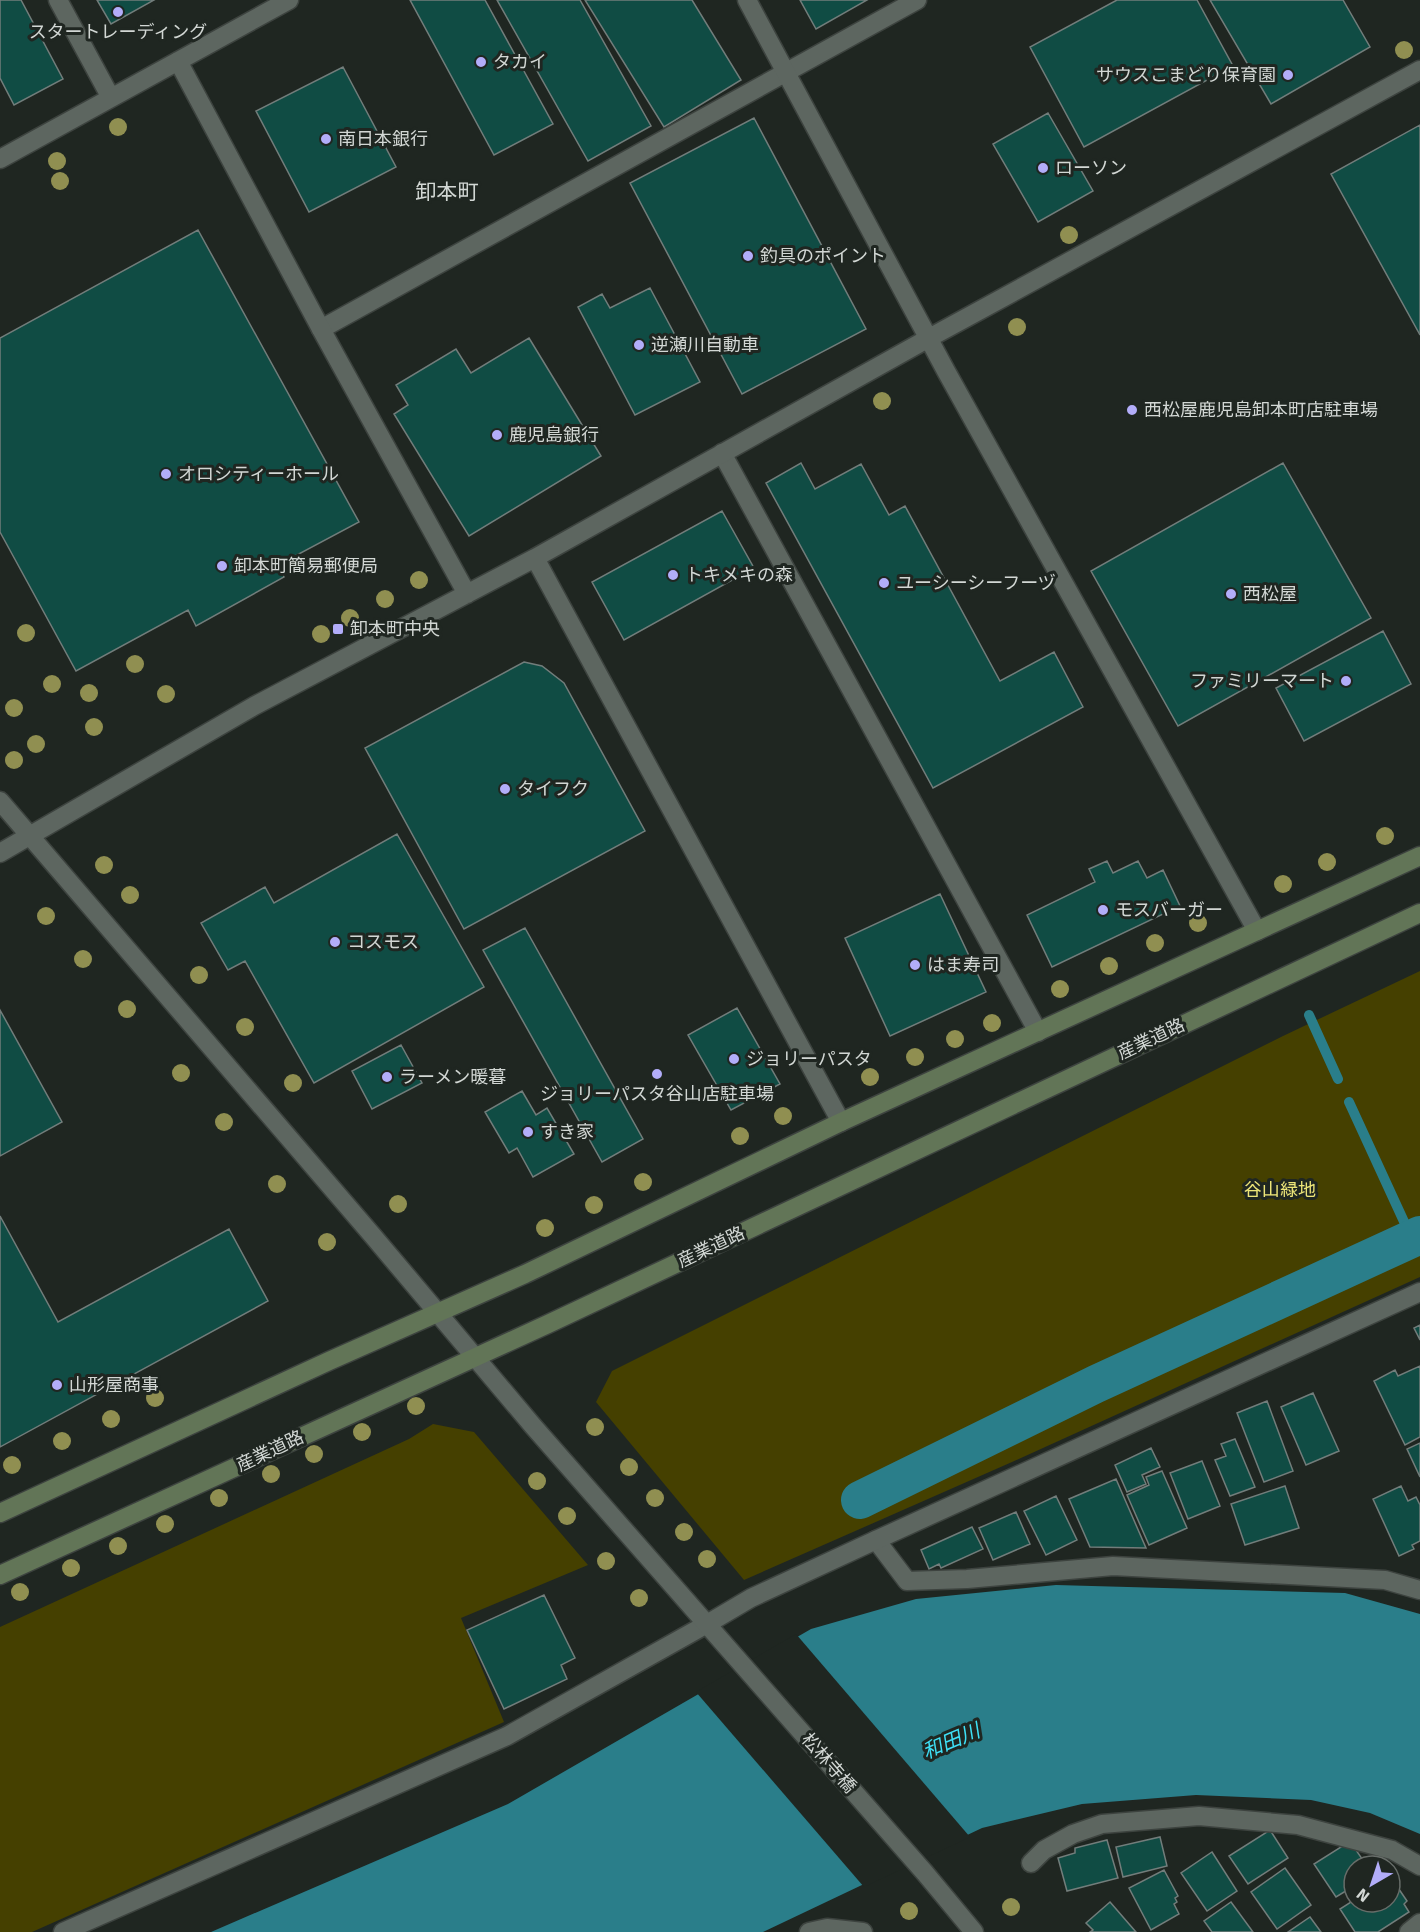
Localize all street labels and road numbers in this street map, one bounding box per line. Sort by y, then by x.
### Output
street label: 産業道路 [1114,1014,1188,1064]
street label: 産業道路 [674,1222,748,1272]
street label: 産業道路 [233,1426,307,1476]
street label: 松林寺橋 [797,1729,861,1797]

